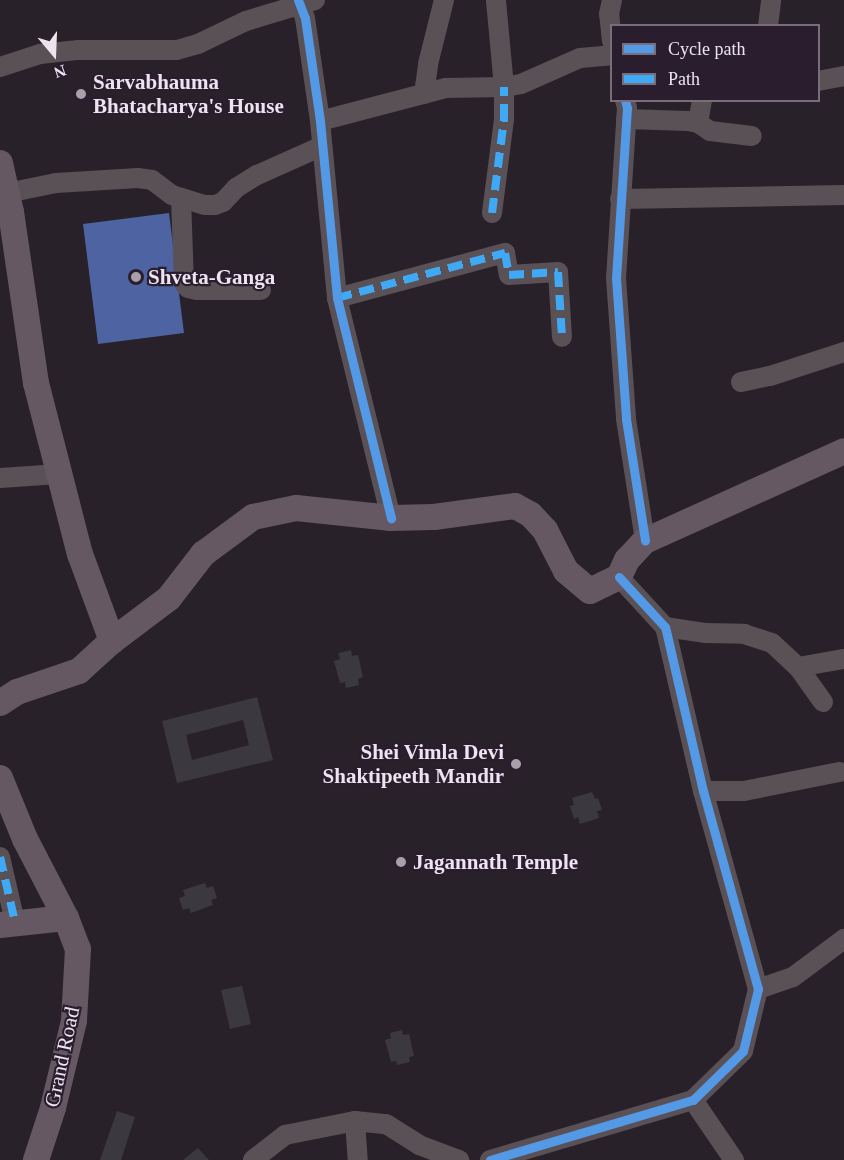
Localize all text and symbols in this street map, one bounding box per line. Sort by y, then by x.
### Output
north arrow [24,24,84,84]
legend [610,24,820,102]
text: Cycle path [668,39,745,59]
text: N [52,62,68,81]
place label: Sarvabhauma Bhatacharya's House [93,69,284,119]
text: Path [668,69,700,89]
marker: Sarvabhauma Bhatacharya's House [74,87,88,101]
place label: Shveta-Ganga [148,264,275,290]
marker: Shveta-Ganga [129,270,143,284]
place label: Shei Vimla Devi Shaktipeeth Mandir [323,739,504,789]
marker: Shei Vimla Devi Shaktipeeth Mandir [509,757,523,771]
place label: Jagannath Temple [413,849,579,875]
marker: Jagannath Temple [394,855,408,869]
street label: Grand Road [39,1004,85,1110]

